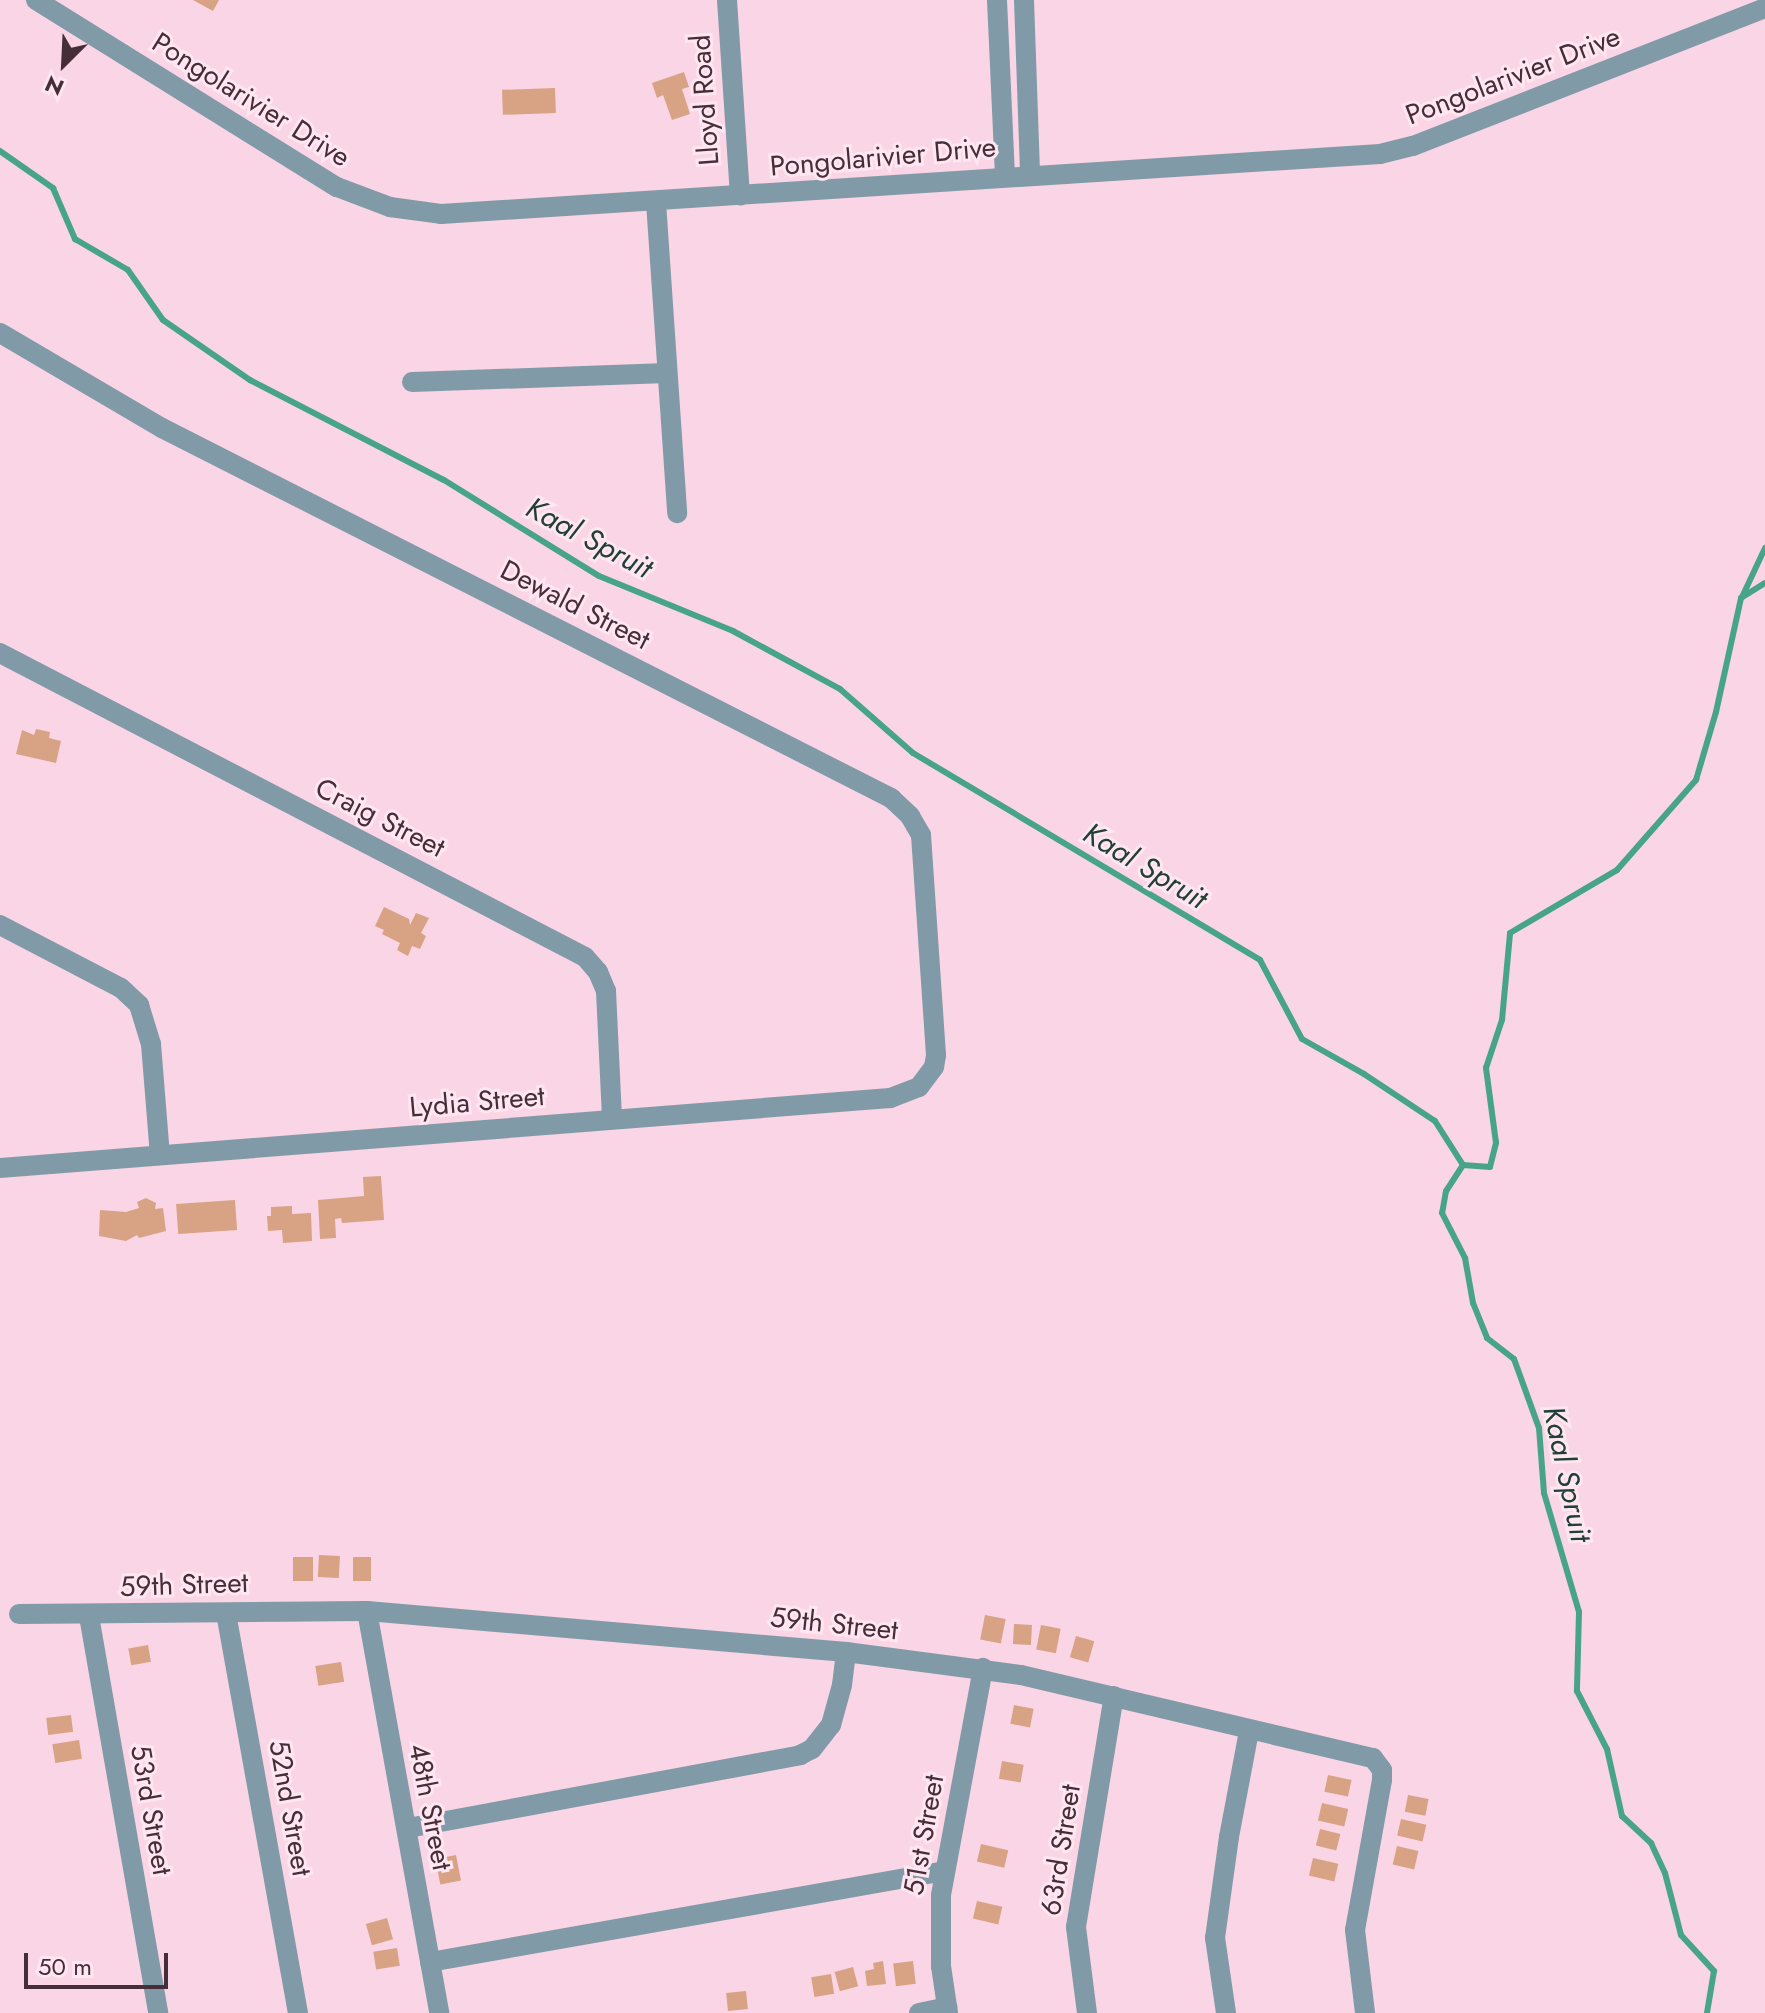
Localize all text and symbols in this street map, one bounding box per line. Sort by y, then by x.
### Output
street label: Pongolarivier Drive [1401,20,1625,132]
north arrow [24,24,104,104]
street label: Pongolarivier Drive [146,26,356,174]
street label: Lloyd Road [684,33,726,167]
text: N [40,68,69,104]
street label: Pongolarivier Drive [769,130,997,184]
water label: Kaal Spruit [520,490,658,586]
street label: Dewald Street [495,553,655,657]
street label: Craig Street [310,771,450,865]
water label: Kaal Spruit [1077,815,1213,917]
street label: Lydia Street [408,1079,546,1125]
water label: Kaal Spruit [1535,1403,1599,1545]
street label: 59th Street [119,1566,249,1604]
street label: 59th Street [768,1601,900,1647]
street label: 52nd Street [262,1737,318,1879]
street label: 48th Street [401,1741,459,1873]
street label: 53rd Street [123,1742,179,1878]
street label: 51st Street [897,1772,951,1898]
street label: 63rd Street [1034,1782,1088,1918]
scale bar [28,1937,172,1987]
text: 50 m [38,1949,92,1984]

